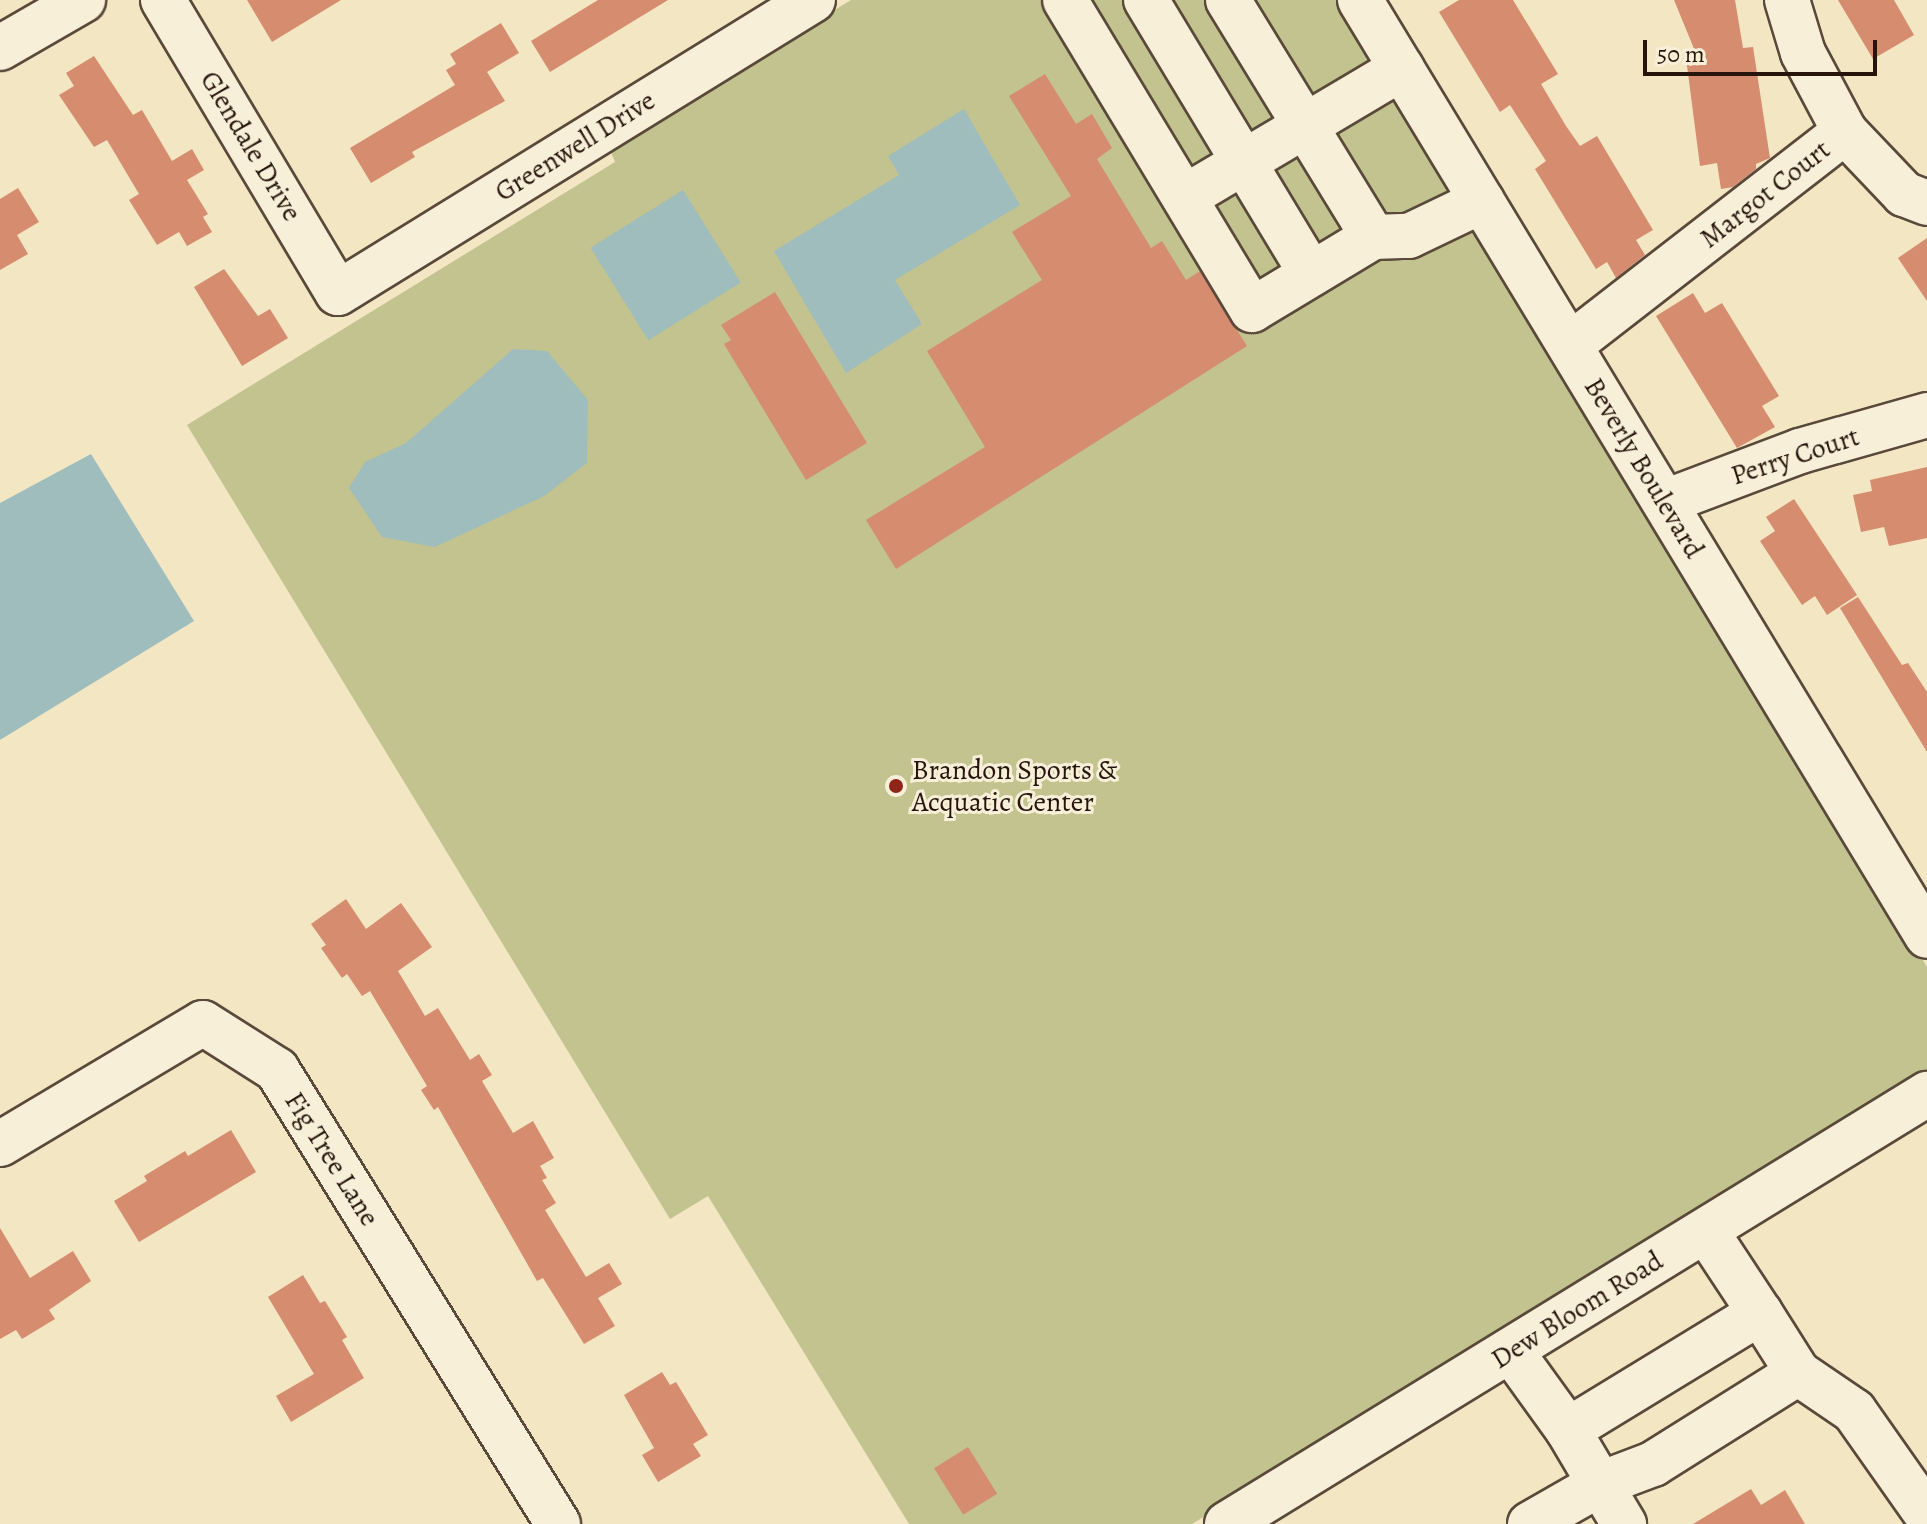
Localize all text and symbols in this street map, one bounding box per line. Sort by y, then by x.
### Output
scale bar [1647,24,1881,74]
text: 50 m [1657,38,1705,70]
street label: Glendale Drive [193,65,309,227]
street label: Greenwell Drive [489,83,661,209]
street label: Margot Court [1693,133,1837,255]
street label: Beverly Boulevard [1577,372,1711,564]
street label: Perry Court [1727,420,1863,492]
place label: Brandon Sports & Acquatic Center [912,753,1117,819]
marker: Brandon Sports & Acquatic Center [887,777,905,795]
street label: Fig Tree Lane [278,1086,386,1232]
street label: Dew Bloom Road [1485,1244,1669,1376]

